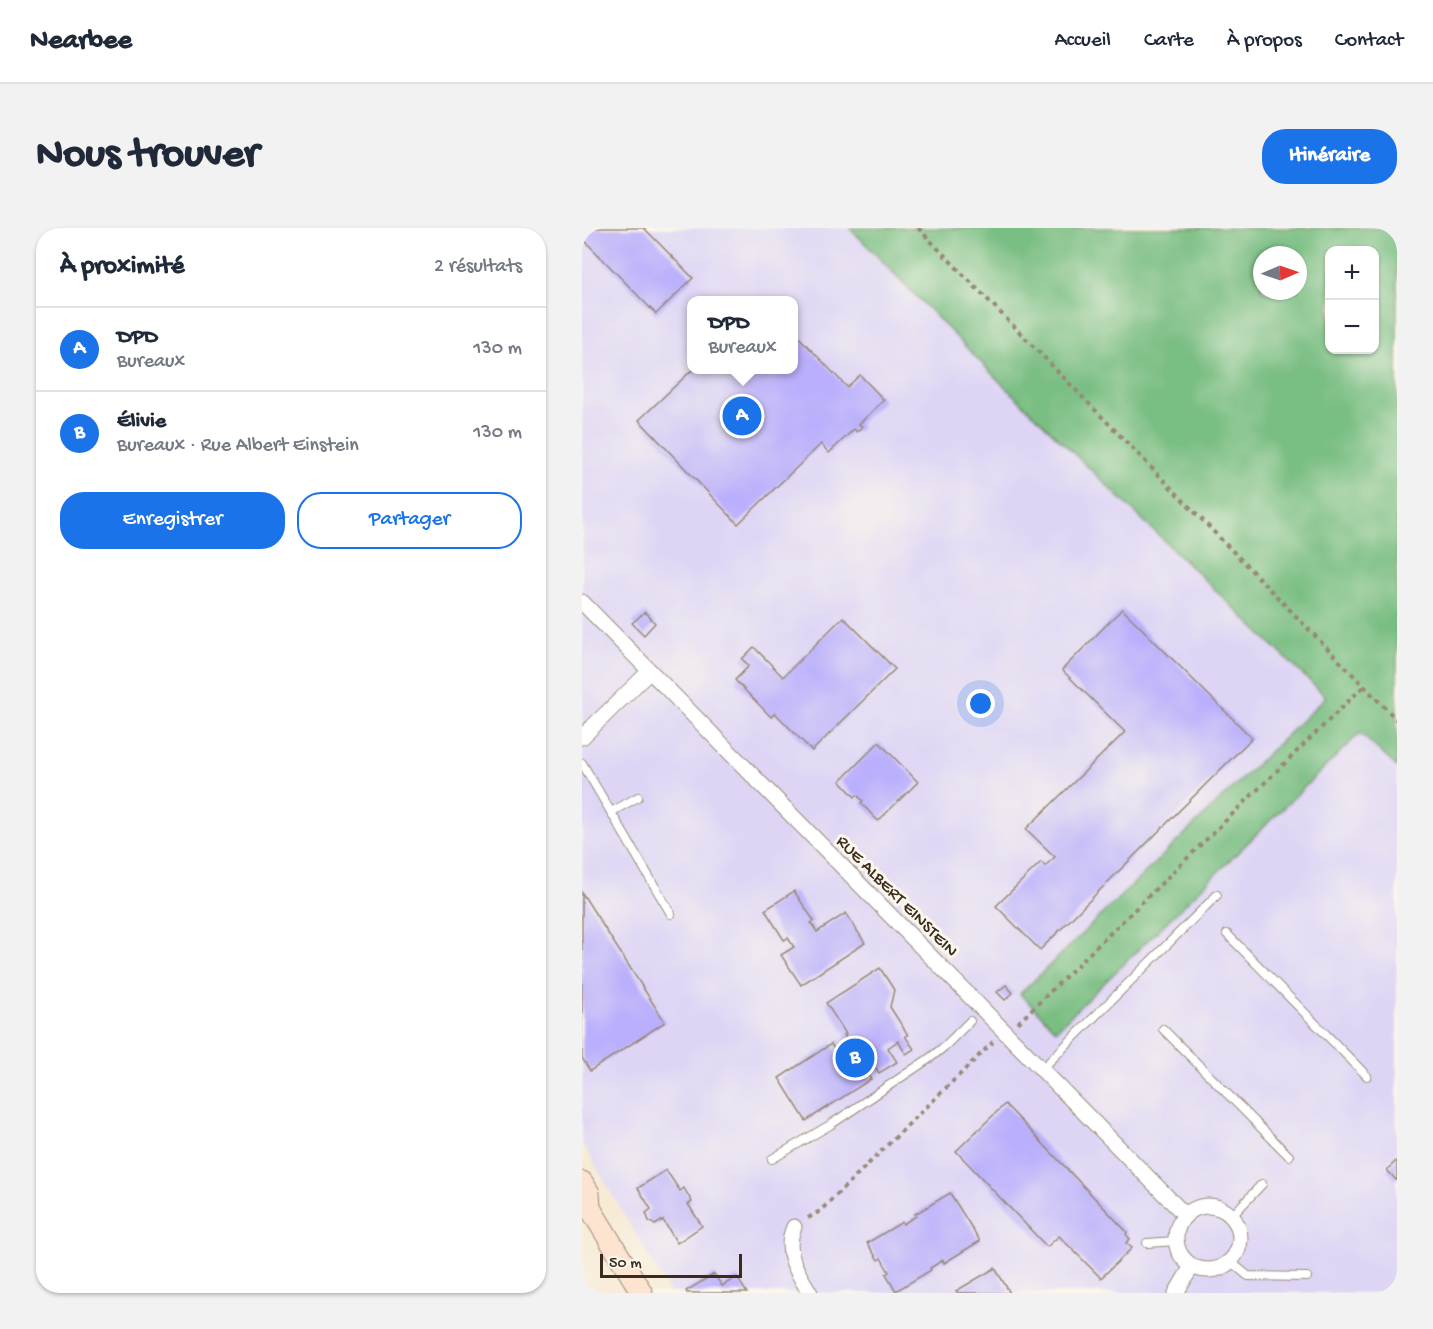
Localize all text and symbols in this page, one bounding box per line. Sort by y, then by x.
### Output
text: Nearbee [30,25,132,58]
text: Accueil [1054,29,1111,54]
text: Carte [1144,29,1194,54]
text: À propos [1227,29,1302,54]
text: Contact [1335,29,1403,54]
button: Itinéraire [1262,129,1397,184]
text: Nous trouver [36,132,259,181]
north arrow [1253,246,1307,300]
map controls [1325,246,1379,354]
button: + [1325,246,1379,300]
text: À proximité [60,252,184,283]
text: 2 résultats [434,256,522,279]
popup [687,296,798,374]
button: − [1325,300,1379,354]
text: DPD [708,311,749,337]
text: DPD [117,325,158,351]
text: Bureaux [708,337,777,360]
text: A [74,338,85,361]
text: 130 m [473,338,522,361]
text: Bureaux [117,351,185,374]
pin: A [722,394,762,438]
text: Élivie [117,409,166,435]
text: B [74,422,85,445]
text: 130 m [473,422,522,445]
text: Bureaux · Rue Albert Einstein [117,435,359,458]
button: Enregistrer [60,492,285,549]
button: Partager [297,492,522,549]
your location [966,689,995,718]
street label: RUE ALBERT EINSTEIN [831,832,961,962]
pin: B [836,1036,874,1080]
scale bar [600,1251,742,1278]
text: 50 m [609,1255,642,1274]

